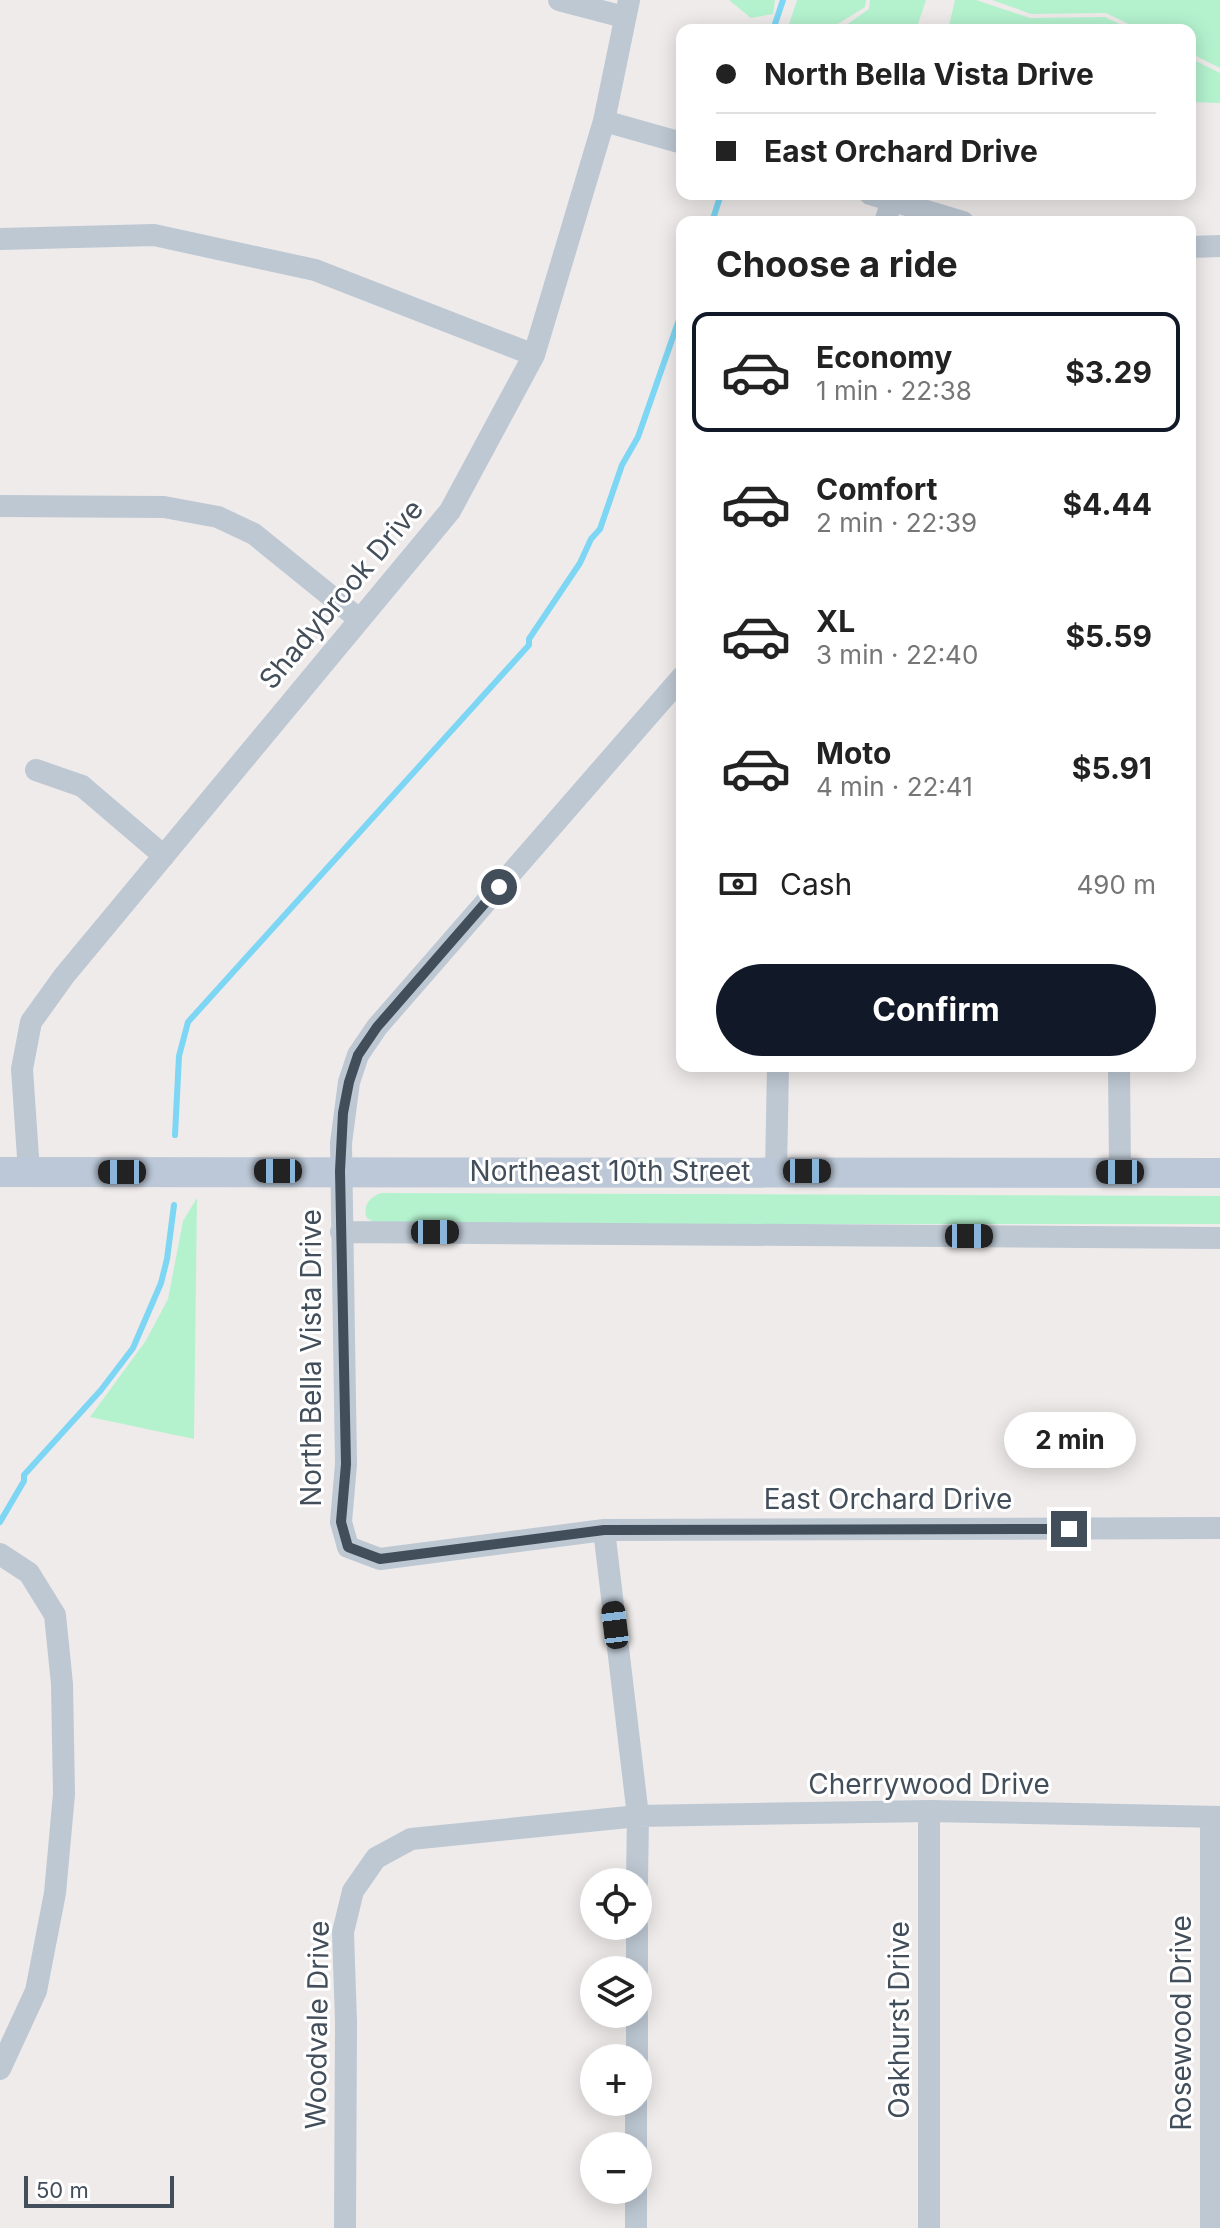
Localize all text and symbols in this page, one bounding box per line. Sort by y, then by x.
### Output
text: North Bella Vista Drive [764,56,1094,92]
text: East Orchard Drive [764,133,1038,169]
text: Choose a ride [716,242,958,286]
icon: car [720,336,792,408]
text: Economy [816,339,952,375]
text: $3.29 [1065,354,1152,390]
text: 1 min · 22:38 [816,375,972,406]
icon: car [720,468,792,540]
text: Comfort [816,471,937,507]
text: $4.44 [1062,486,1152,522]
street label: Shadybrook Drive [252,492,430,696]
text: 2 min · 22:39 [816,507,977,538]
icon: car [720,600,792,672]
text: XL [816,603,855,639]
text: $5.59 [1065,618,1152,654]
text: 3 min · 22:40 [816,639,978,670]
icon: car [720,732,792,804]
text: Moto [816,735,891,771]
text: $5.91 [1072,750,1152,786]
text: 4 min · 22:41 [816,771,973,802]
icon: cash [716,862,760,906]
text: Cash [780,866,852,902]
route start [481,869,517,905]
text: 490 m [1077,869,1156,900]
button: Confirm [716,964,1156,1056]
street label: Northeast 10th Street [470,1154,750,1188]
car [254,1159,302,1183]
car [783,1159,831,1183]
car [98,1160,146,1184]
car [1096,1160,1144,1184]
street label: North Bella Vista Drive [294,1209,328,1507]
car [411,1220,459,1244]
car [945,1224,993,1248]
callout: 2 min [1003,1413,1135,1469]
text: 2 min [1035,1424,1105,1455]
street label: East Orchard Drive [764,1482,1012,1516]
route end [1051,1511,1087,1547]
car [600,1600,630,1650]
street label: Cherrywood Drive [808,1767,1050,1801]
map controls [580,1868,652,2204]
button: locate [580,1868,652,1940]
street label: Rosewood Drive [1164,1915,1198,2131]
street label: Woodvale Drive [298,1920,336,2130]
street label: Oakhurst Drive [882,1921,916,2119]
button: layers [580,1956,652,2028]
button: + [580,2044,652,2116]
button: − [580,2132,652,2204]
scale bar [24,2172,174,2208]
text: 50 m [36,2177,89,2203]

